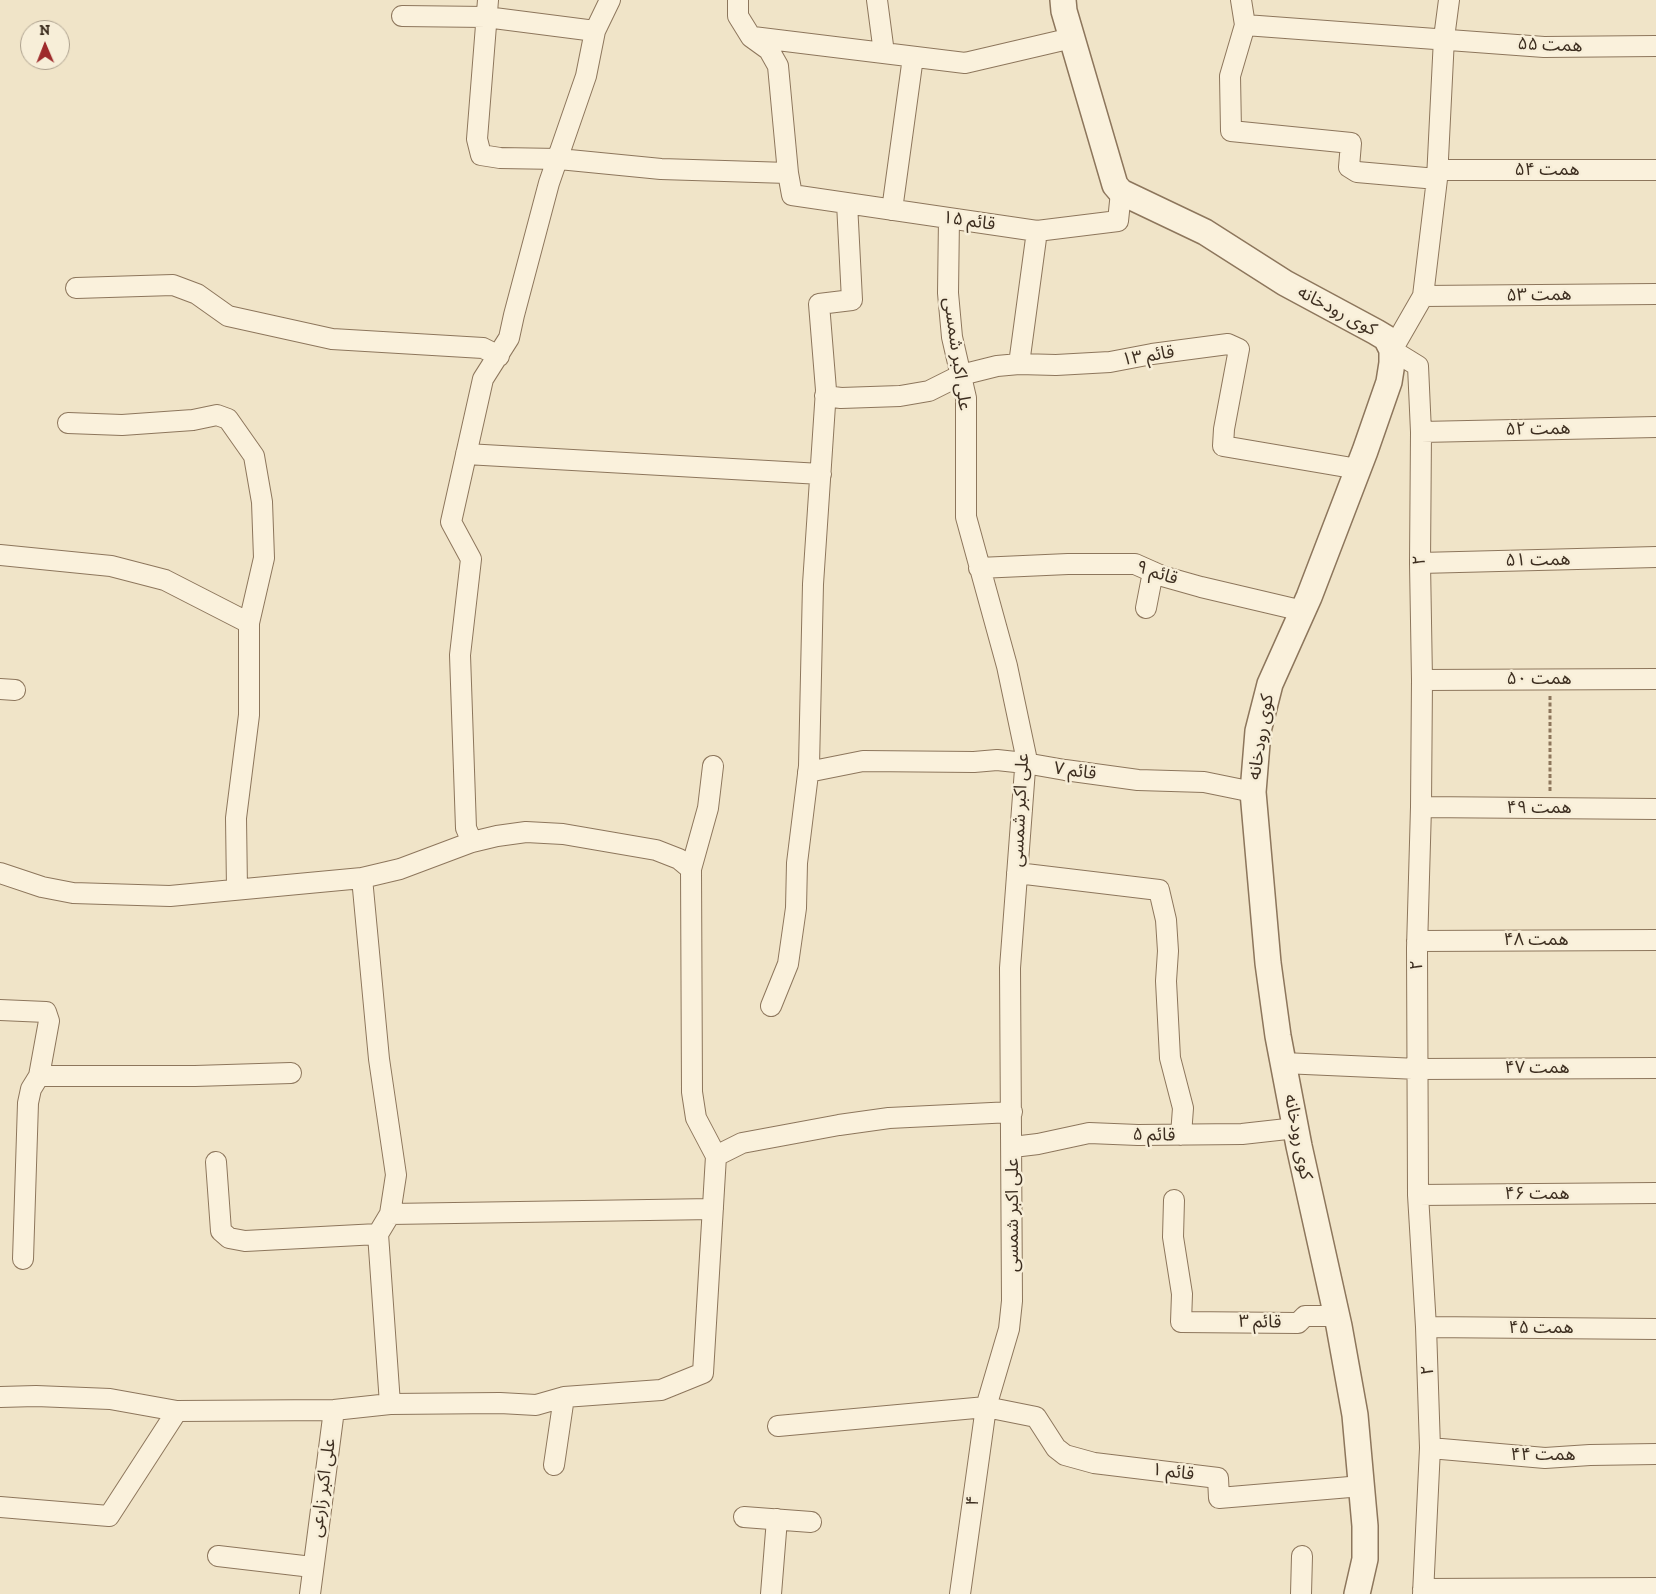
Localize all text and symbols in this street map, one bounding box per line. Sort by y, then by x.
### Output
north arrow [20,20,70,70]
text: N [39,22,50,39]
street label: همت ۵۵ [1517,33,1583,57]
street label: همت ۵۴ [1514,159,1580,181]
street label: قائم ۱۵ [941,207,997,235]
street label: کوی رودخانه [1294,281,1380,341]
street label: همت ۵۳ [1506,284,1572,306]
street label: علی اکبر شمسی [938,296,976,412]
street label: قائم ۱۳ [1120,341,1176,371]
street label: همت ۵۲ [1505,418,1571,440]
street label: همت ۵۱ [1505,549,1571,571]
street label: ۲ [1409,555,1431,565]
street label: قائم ۹ [1133,556,1181,590]
street label: همت ۵۰ [1506,668,1572,690]
street label: کوی رودخانه [1244,693,1278,781]
street label: علی اکبر شمسی [1006,753,1034,867]
street label: قائم ۷ [1052,757,1098,785]
street label: همت ۴۹ [1506,797,1572,819]
street label: همت ۴۸ [1503,929,1569,951]
street label: ۲ [1406,960,1428,970]
street label: همت ۴۷ [1504,1057,1570,1079]
street label: کوی رودخانه [1279,1093,1317,1181]
street label: قائم ۵ [1133,1124,1175,1146]
street label: علی اکبر شمسی [1002,1158,1024,1272]
street label: همت ۴۶ [1504,1183,1570,1205]
street label: قائم ۳ [1239,1311,1281,1333]
street label: همت ۴۵ [1508,1317,1574,1339]
street label: ۲ [1417,1364,1439,1376]
street label: علی اکبر زارعی [305,1437,341,1539]
street label: همت ۴۴ [1510,1444,1576,1466]
street label: قائم ۱ [1151,1459,1195,1485]
street label: ۴ [962,1494,984,1508]

